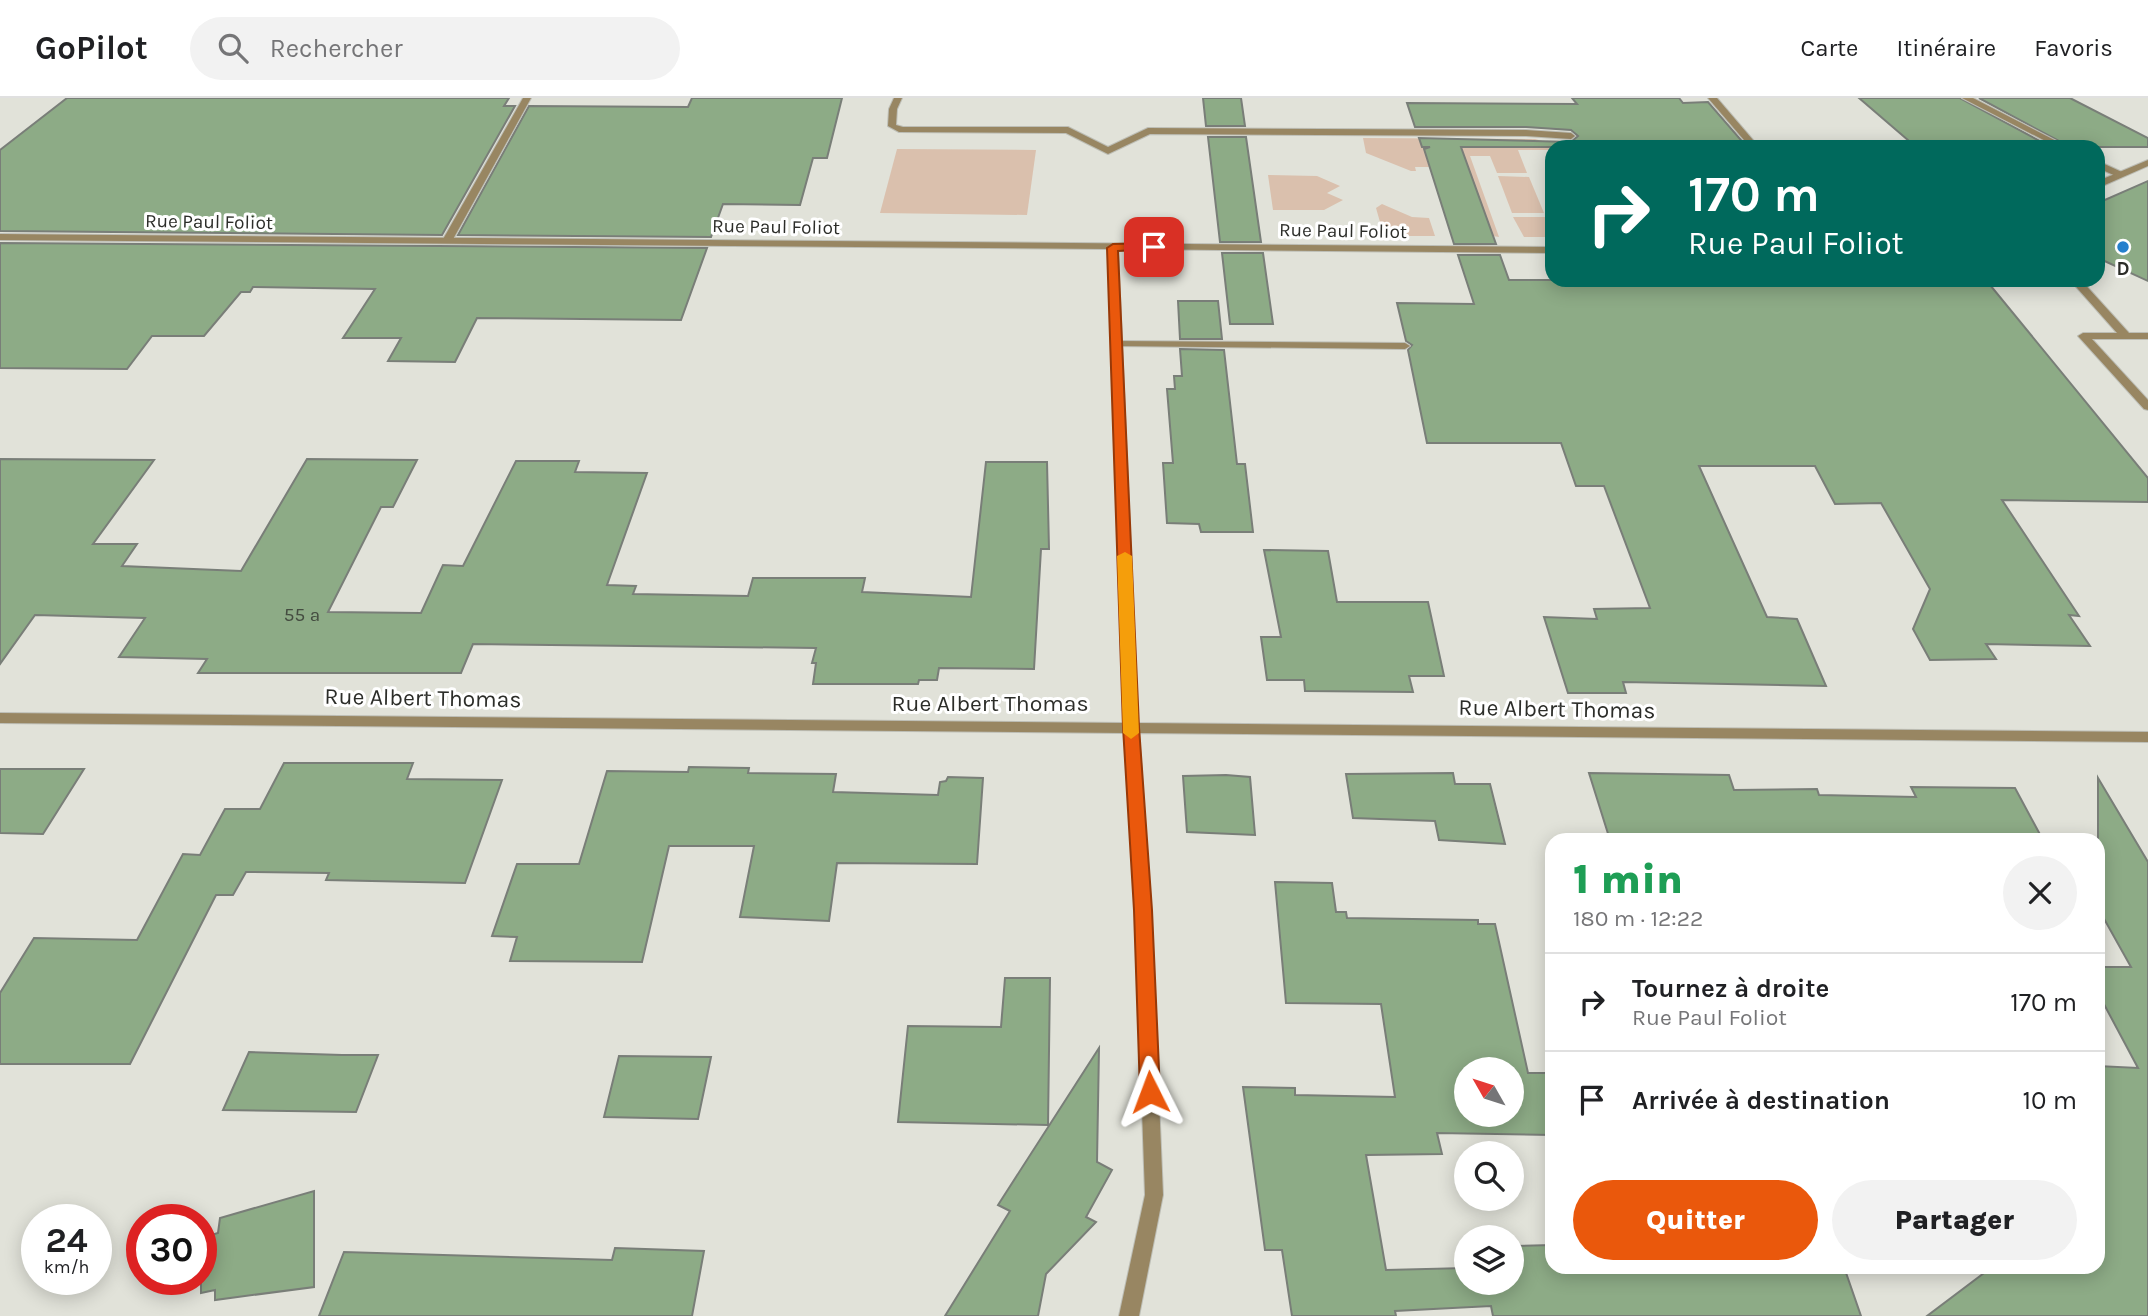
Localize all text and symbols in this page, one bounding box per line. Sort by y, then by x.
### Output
search box [190,17,680,80]
text: GoPilot [35,29,148,67]
icon: search [214,29,252,67]
text: Rechercher [270,33,403,64]
text: Carte [1800,34,1858,62]
text: Itinéraire [1896,34,1996,62]
text: Favoris [2034,34,2113,62]
text: 170 m [1688,166,1820,223]
icon: right [1573,168,1664,259]
street label: Rue Paul Foliot [145,210,273,234]
street label: Rue Paul Foliot [712,215,840,239]
pin [1124,217,1184,277]
street label: Rue Paul Foliot [1279,219,1407,243]
text: Rue Paul Foliot [1688,225,1904,262]
icon: arrive [1135,228,1173,266]
marker: D [2115,239,2131,255]
place label: D [2116,258,2130,280]
house number: 55 a [284,604,320,626]
street label: Rue Albert Thomas [324,683,522,713]
street label: Rue Albert Thomas [891,690,1089,717]
street label: Rue Albert Thomas [1458,694,1656,724]
text: 1 min [1573,854,1683,904]
button: close [2003,856,2077,930]
text: 180 m · 12:22 [1573,905,1703,932]
text: Tournez à droite [1632,973,1829,1004]
icon: right [1573,983,1611,1021]
text: 170 m [2010,987,2077,1018]
text: Rue Paul Foliot [1632,1004,1787,1031]
position arrow [1113,1055,1187,1129]
north arrow [1454,1057,1524,1127]
map controls [1454,1057,1524,1295]
icon: arrive [1573,1081,1611,1119]
text: Arrivée à destination [1632,1085,1890,1116]
text: 10 m [2022,1085,2077,1116]
button: search [1454,1141,1524,1211]
button: Quitter [1573,1180,1818,1260]
button: Partager [1832,1180,2077,1260]
speed limit sign: 30 [126,1204,217,1295]
text: 24 [46,1220,88,1261]
button: layers [1454,1225,1524,1295]
text: km/h [44,1256,89,1278]

